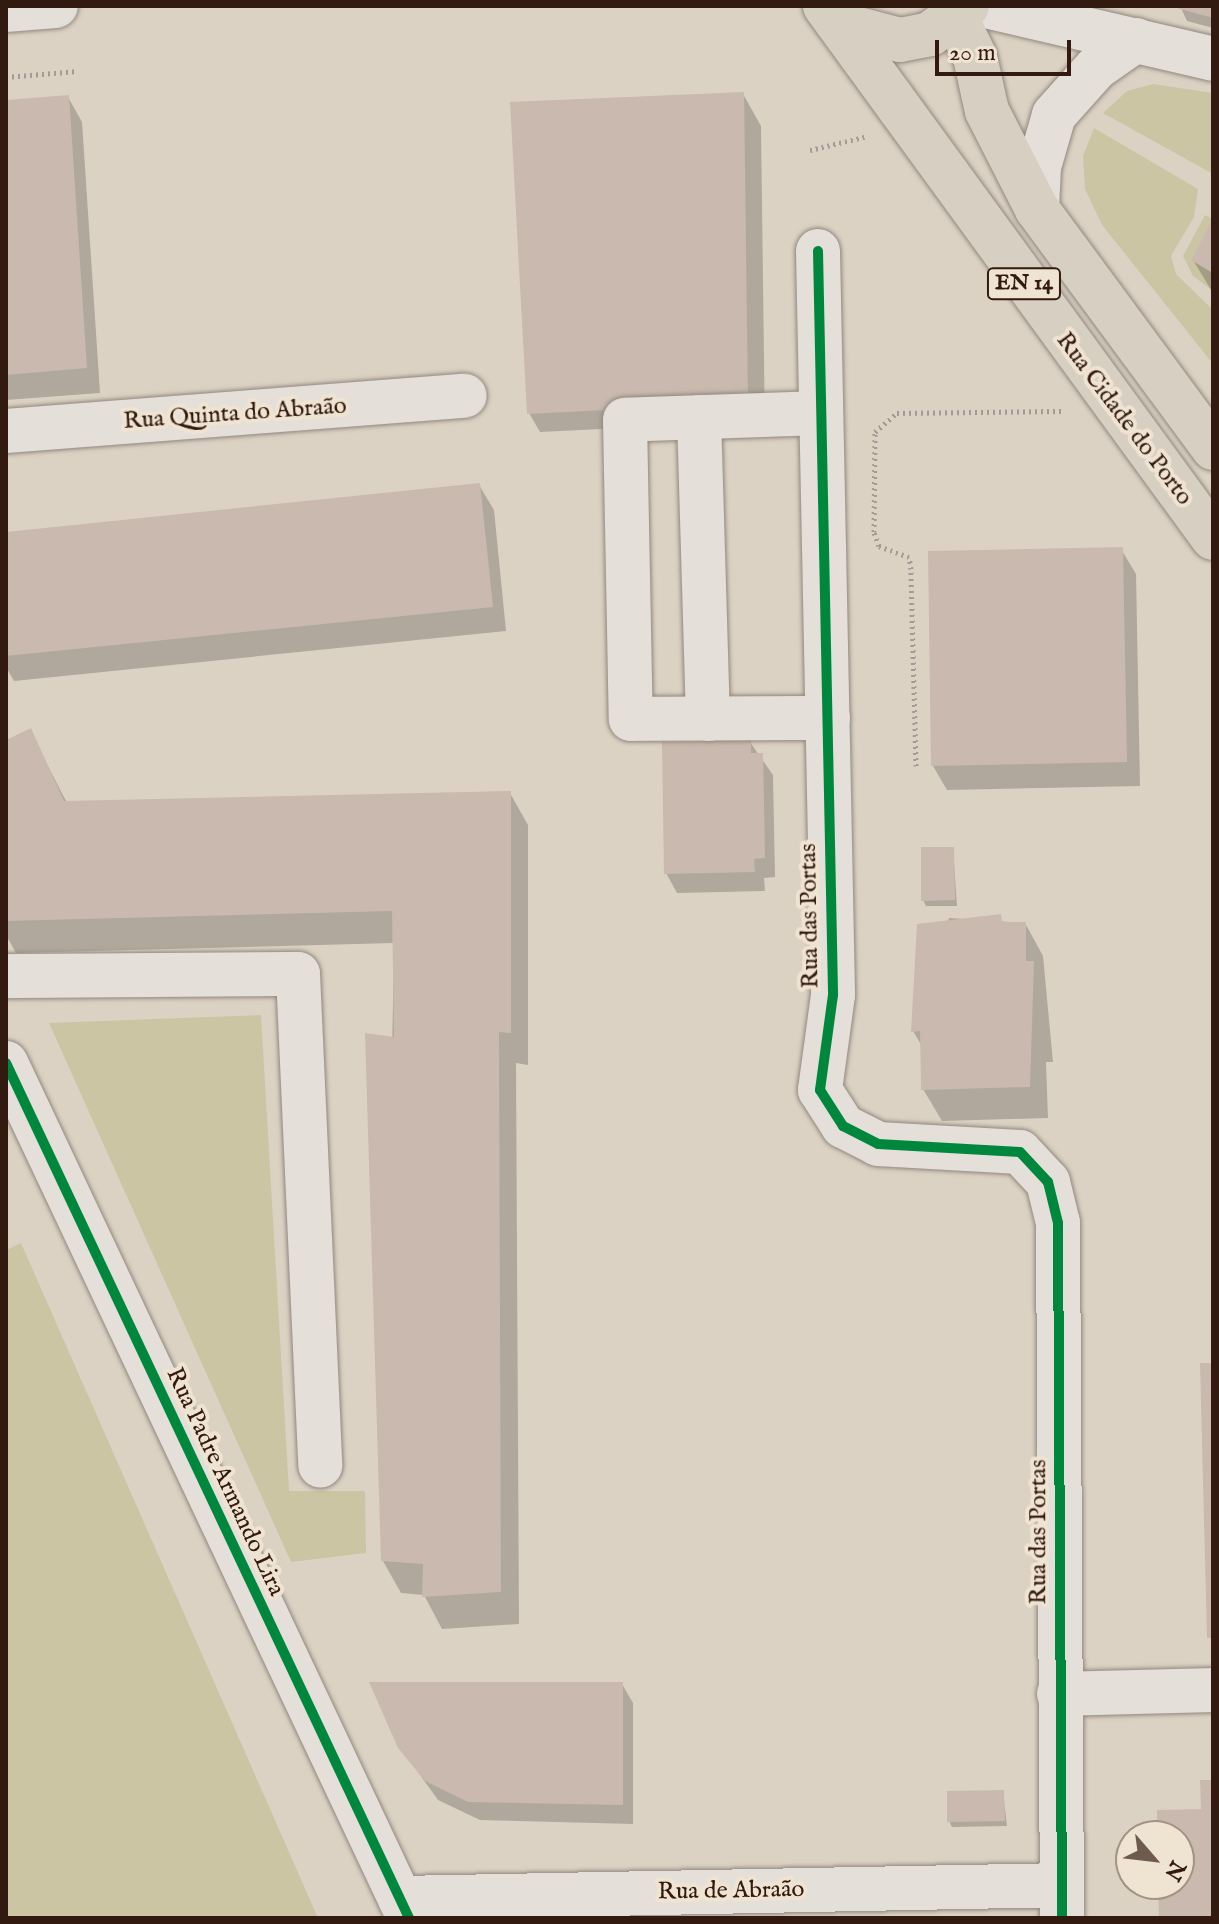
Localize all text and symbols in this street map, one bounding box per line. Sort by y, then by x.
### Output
scale bar [939,24,1075,74]
text: 20 m [949,38,996,69]
road number: EN 14 [986,266,1062,302]
street label: Rua Cidade do Porto [1050,327,1198,511]
street label: Rua Quinta do Abraão [122,392,348,436]
street label: Rua das Portas [794,843,826,989]
street label: Rua Padre Armando Lira [159,1363,291,1601]
street label: Rua das Portas [1025,1459,1053,1605]
north arrow [1115,1820,1195,1900]
text: N [1158,1855,1191,1885]
street label: Rua de Abraão [657,1875,805,1907]

